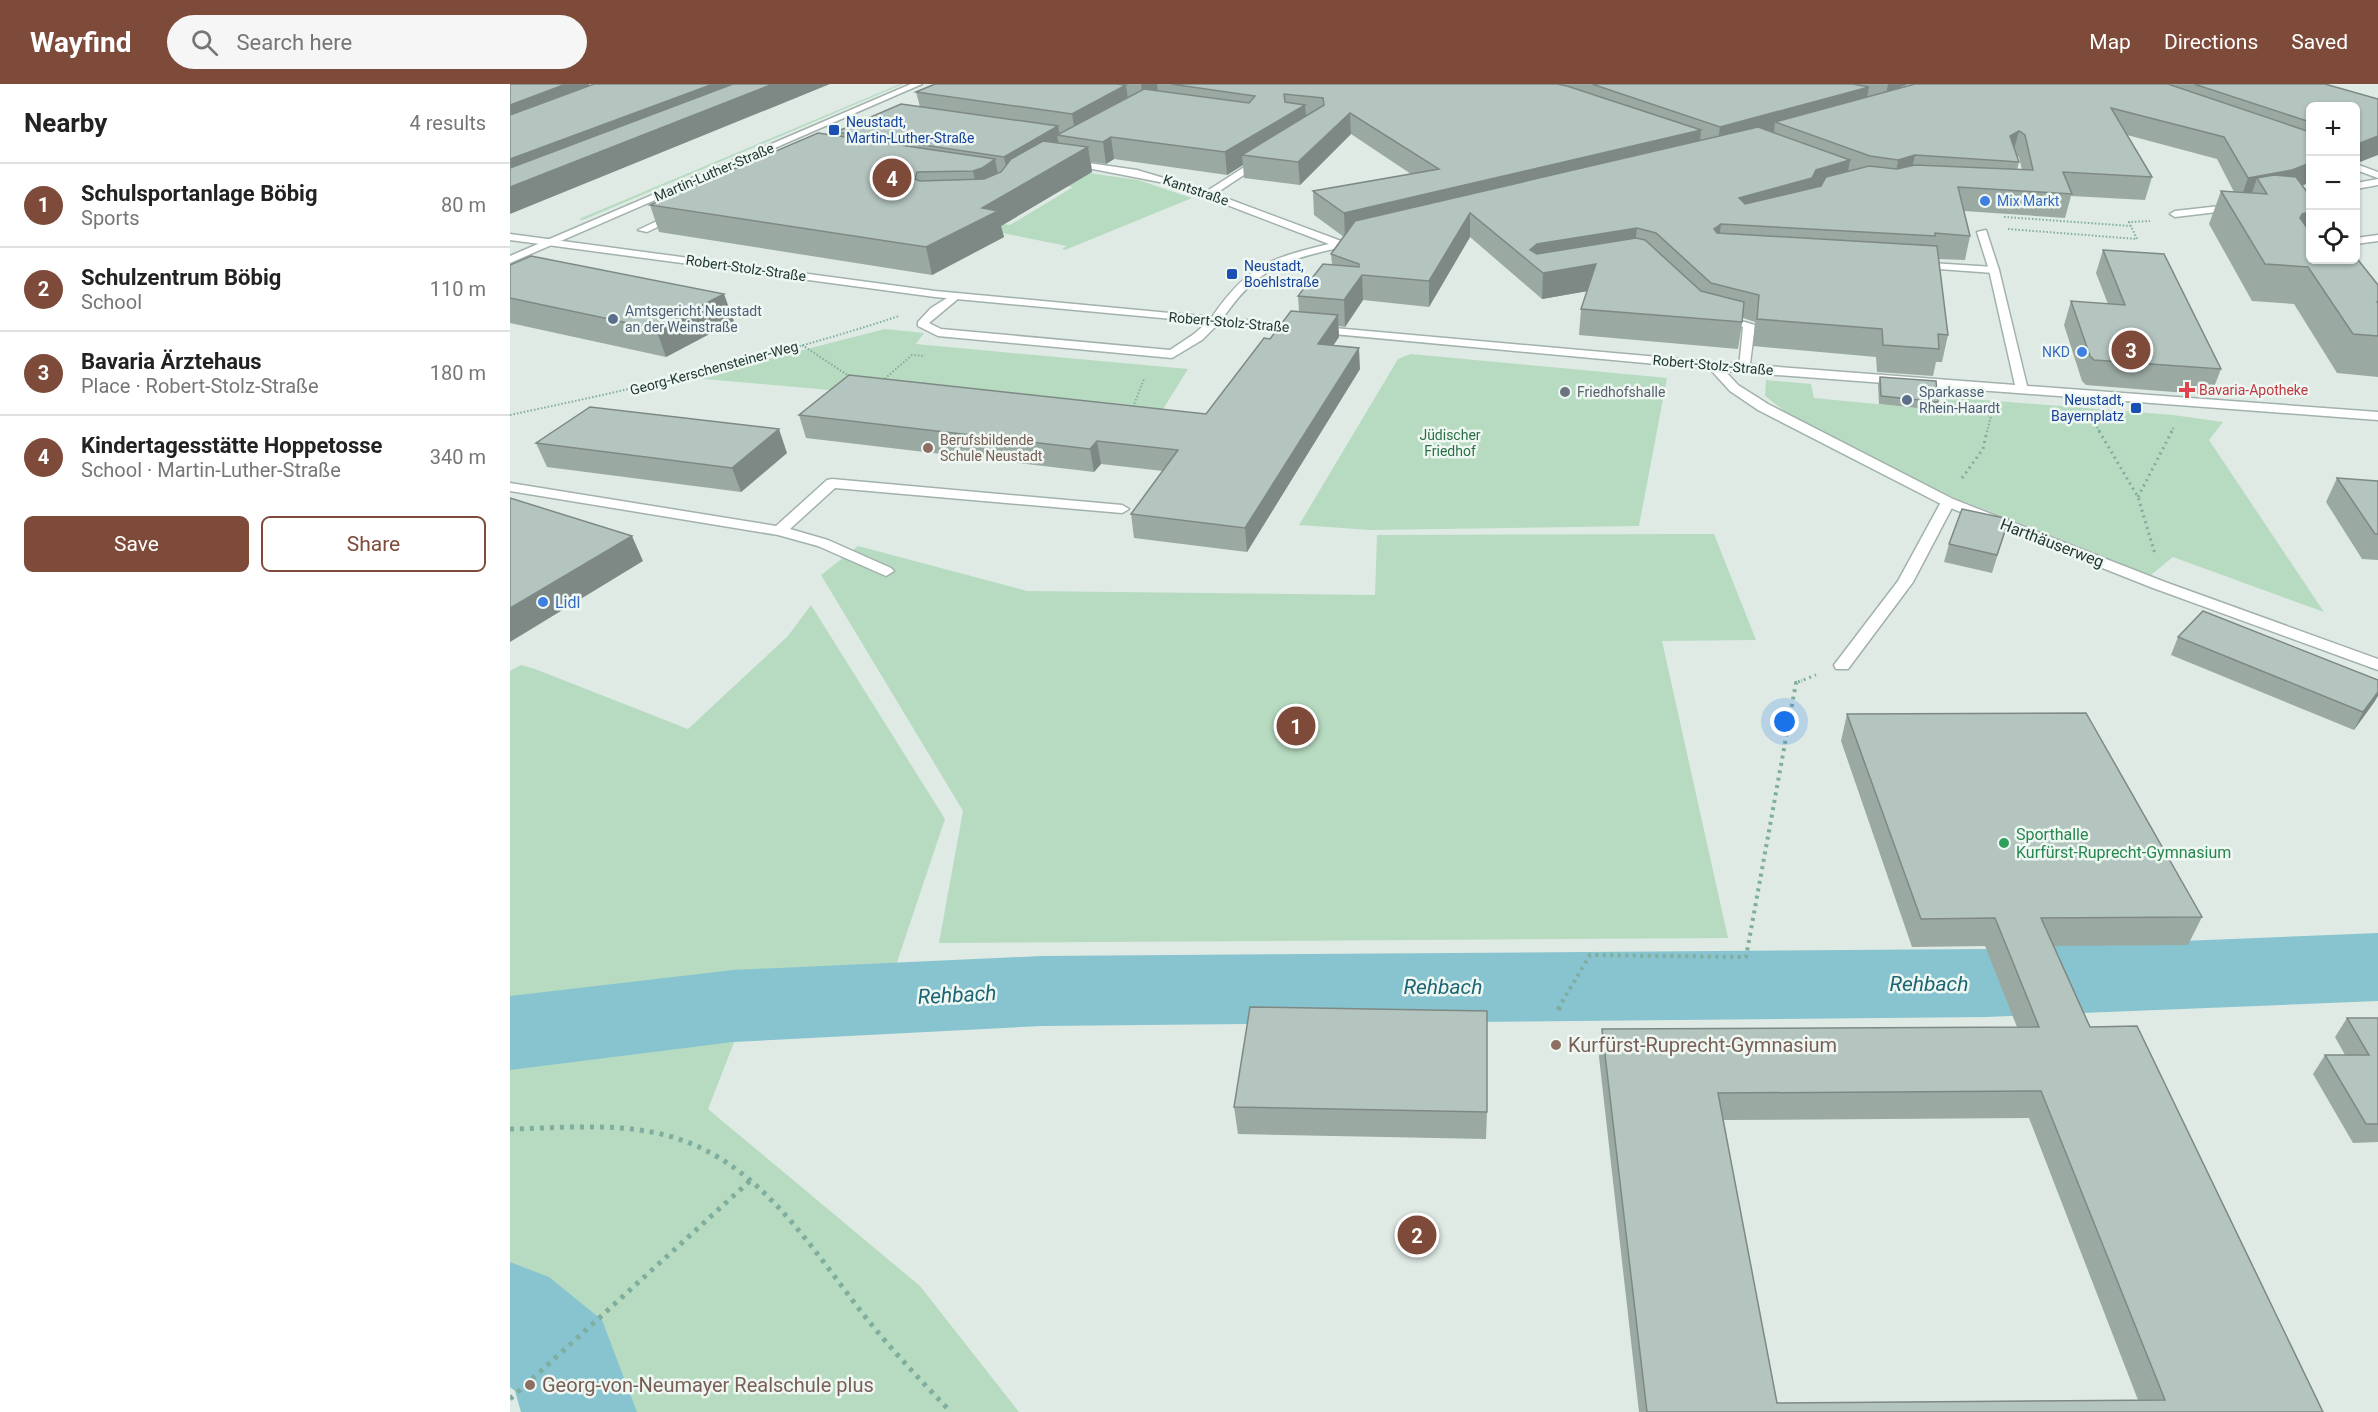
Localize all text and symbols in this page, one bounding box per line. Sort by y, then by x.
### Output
search box [167,15,587,69]
text: Wayfind [30,26,131,59]
icon: search [188,26,221,59]
text: Search here [236,30,352,55]
text: Map [2089,30,2131,54]
text: Directions [2164,30,2258,54]
text: Saved [2291,30,2348,54]
map controls [2306,102,2360,264]
button: + [2306,102,2360,156]
text: Nearby [24,108,107,138]
text: 4 results [410,111,486,135]
place label: Neustadt, Martin-Luther-Straße [846,114,975,146]
marker: Neustadt, Martin-Luther-Straße [827,123,841,137]
street label: Martin-Luther-Straße [652,140,776,204]
pin: 4 [872,156,911,200]
button: − [2306,156,2360,210]
street label: Kantstraße [1161,171,1231,209]
text: Schulsportanlage Böbig [81,181,317,206]
text: 1 [38,193,49,217]
text: 80 m [441,193,486,217]
place label: Mix Markt [1997,193,2060,209]
marker: Mix Markt [1978,194,1992,208]
text: Sports [81,206,140,230]
button: locate [2306,210,2360,264]
street label: Robert-Stolz-Straße [685,252,807,284]
place label: Neustadt, Boehlstraße [1244,258,1319,290]
text: Schulzentrum Böbig [81,265,281,290]
marker: Neustadt, Boehlstraße [1225,267,1239,281]
text: 2 [38,277,49,301]
text: 110 m [430,277,486,301]
text: School [81,290,142,314]
place label: Amtsgericht Neustadt an der Weinstraße [625,303,762,335]
street label: Robert-Stolz-Straße [1168,309,1290,335]
marker: Amtsgericht Neustadt an der Weinstraße [606,312,620,326]
pin: 3 [2112,328,2150,372]
street label: Georg-Kerschensteiner-Weg [628,338,800,398]
place label: NKD [2042,344,2070,360]
marker: NKD [2075,345,2089,359]
text: Bavaria Ärztehaus [81,349,262,374]
street label: Robert-Stolz-Straße [1652,352,1774,378]
text: 3 [38,361,49,385]
text: 180 m [430,361,486,385]
text: Place · Robert-Stolz-Straße [81,374,319,398]
place label: Bavaria-Apotheke [2199,382,2308,398]
marker: Bavaria-Apotheke [2180,383,2194,397]
place label: Friedhofshalle [1577,384,1665,400]
place label: Sparkasse Rhein-Haardt [1919,384,2000,416]
marker: Friedhofshalle [1558,385,1572,399]
place label: Neustadt, Bayernplatz [2051,392,2124,424]
marker: Sparkasse Rhein-Haardt [1900,393,1914,407]
marker: Neustadt, Bayernplatz [2129,401,2143,415]
park label: Jüdischer Friedhof [1419,427,1481,459]
place label: Berufsbildende Schule Neustadt [940,432,1043,464]
text: Kindertagesstätte Hoppetosse [81,433,382,458]
marker: Berufsbildende Schule Neustadt [921,441,935,455]
text: 4 [38,445,49,469]
text: 340 m [430,445,486,469]
text: School · Martin-Luther-Straße [81,458,341,482]
street label: Harthäuserweg [1998,515,2106,571]
button: Save [24,516,249,572]
button: Share [261,516,486,572]
place label: Lidl [555,593,580,612]
marker: Lidl [536,595,550,609]
pin: 1 [1276,704,1316,748]
your location [1770,707,1799,736]
place label: Sporthalle Kurfürst-Ruprecht-Gymnasium [2016,825,2231,862]
marker: Sporthalle Kurfürst-Ruprecht-Gymnasium [1997,836,2011,850]
water label: Rehbach [1890,972,1968,996]
water label: Rehbach [1404,975,1482,999]
water label: Rehbach [917,981,997,1009]
place label: Kurfürst-Ruprecht-Gymnasium [1568,1033,1837,1057]
marker: Kurfürst-Ruprecht-Gymnasium [1549,1038,1563,1052]
pin: 2 [1398,1212,1436,1258]
place label: Georg-von-Neumayer Realschule plus [542,1373,874,1397]
marker: Georg-von-Neumayer Realschule plus [523,1378,537,1392]

